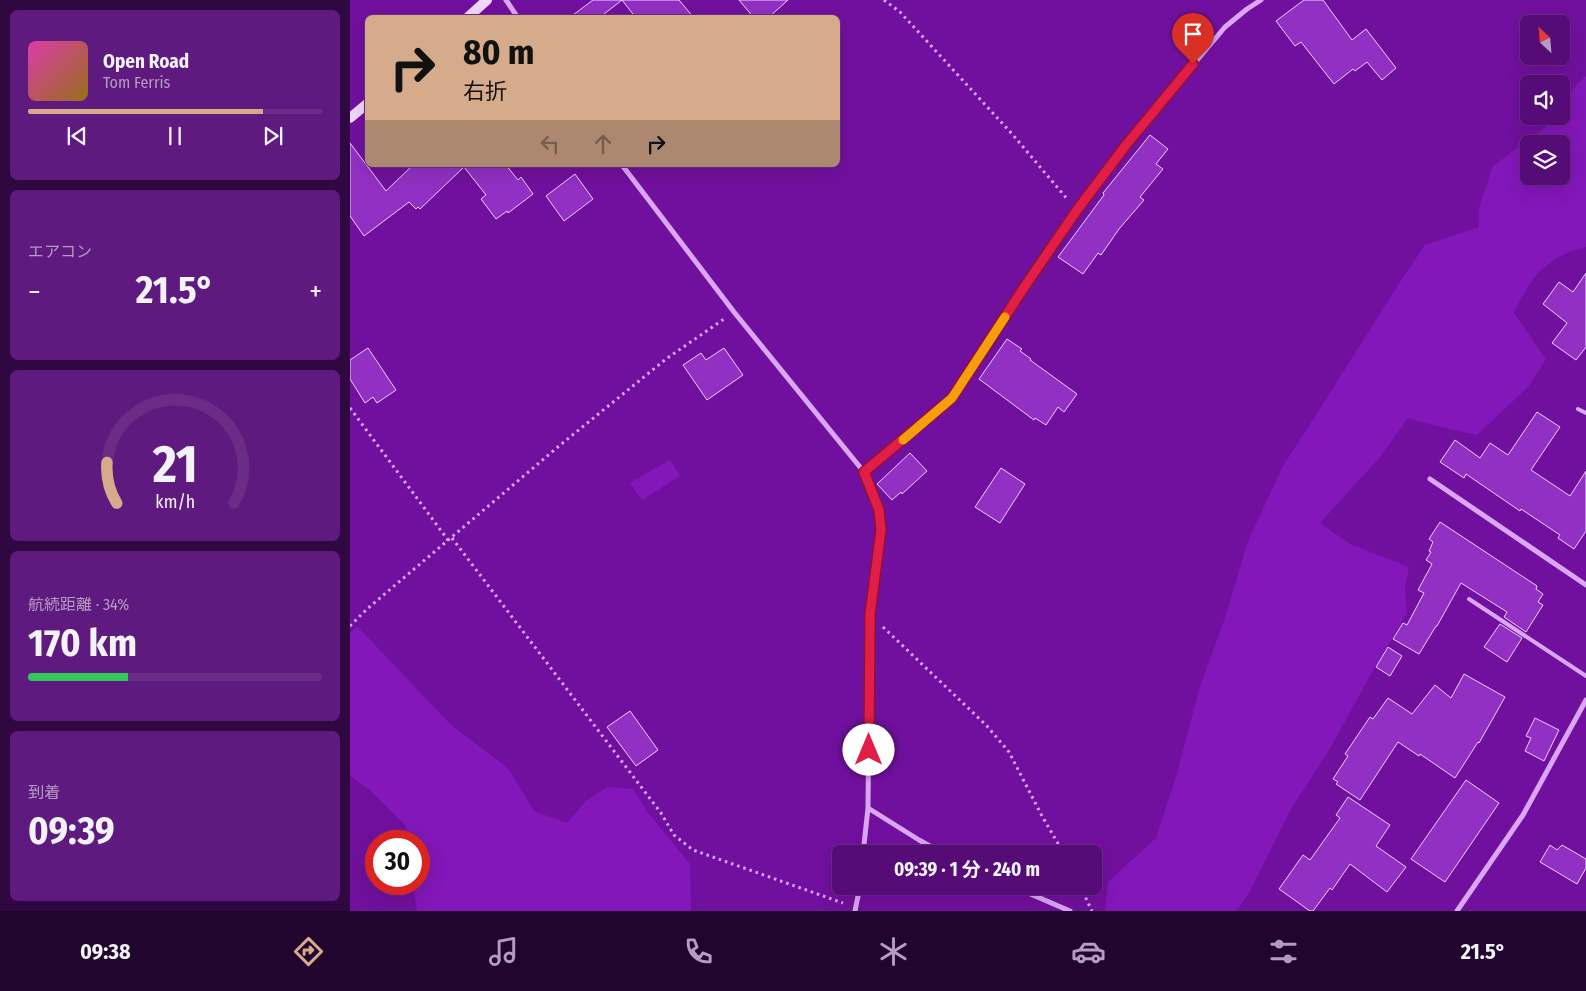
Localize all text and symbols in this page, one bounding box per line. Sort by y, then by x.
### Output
pin [1172,13,1214,64]
north arrow [1520,15,1570,65]
map controls [1520,15,1570,185]
icon: arrive [1179,20,1207,48]
text: 80 m [463,31,535,73]
icon: right [380,35,445,100]
text: Open Road [103,50,189,73]
text: Tom Ferris [103,73,170,92]
button: sound [1520,75,1570,125]
text: 右折 [463,78,507,105]
icon: previous [63,122,91,150]
icon: pause [161,122,189,150]
icon: next [259,122,287,150]
icon: left [536,130,564,158]
icon: ahead [589,130,617,158]
icon: right [642,130,670,158]
button: layers [1520,135,1570,185]
text: エアコン [28,242,92,261]
text: 21.5° [136,267,214,313]
text: − [28,275,41,308]
text: + [309,275,322,308]
text: 21 [151,433,198,496]
text: km/h [155,491,195,513]
text: 航続距離 · 34% [28,595,129,614]
text: 170 km [28,620,137,666]
position arrow [842,723,894,775]
text: 到着 [28,783,60,802]
text: 09:39 [28,808,115,854]
speed limit sign: 30 [365,830,430,895]
text: 09:39 · 1 分 · 240 m [894,858,1040,881]
icon: directions [291,934,326,969]
icon: music [486,934,521,969]
icon: phone [681,934,716,969]
icon: climate [876,934,911,969]
icon: car [1071,934,1106,969]
icon: filters [1266,934,1301,969]
text: 09:38 [80,938,131,965]
text: 21.5° [1461,938,1506,965]

